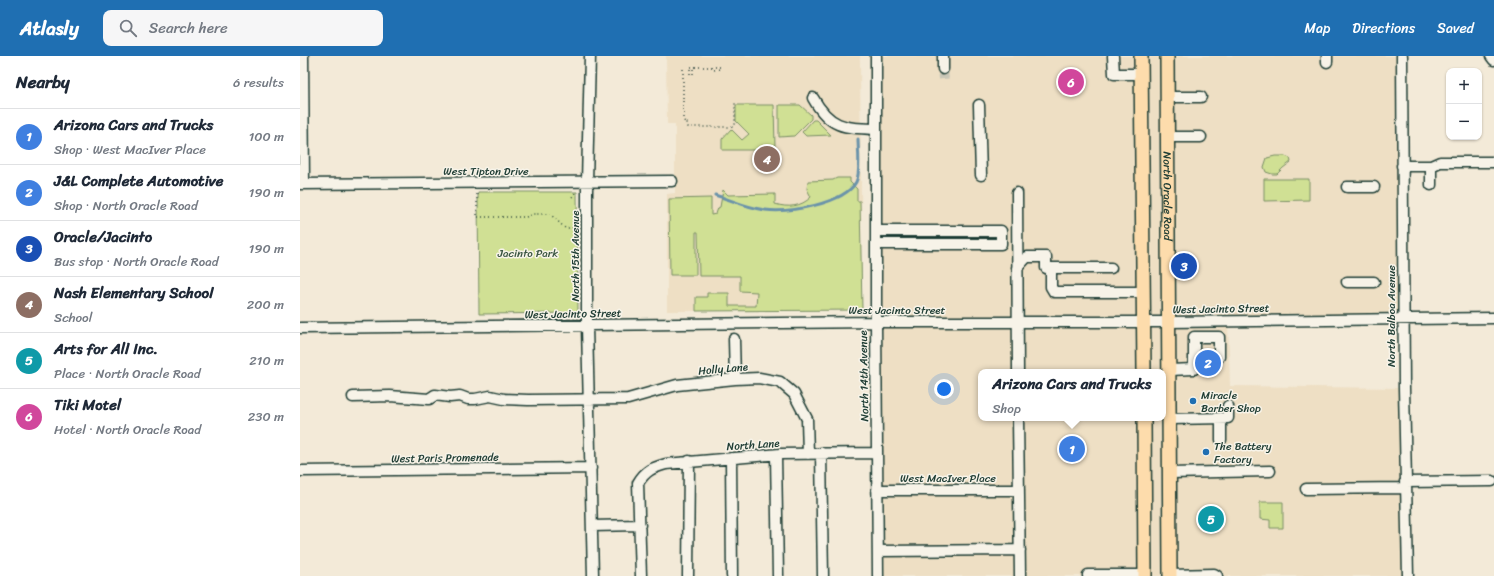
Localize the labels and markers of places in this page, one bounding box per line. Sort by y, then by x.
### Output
pin: 6 [1058,67,1084,97]
pin: 4 [754,144,780,174]
pin: 3 [1171,251,1197,281]
pin: 2 [1195,348,1221,378]
place label: Miracle Barber Shop [1201,386,1261,418]
marker: Miracle Barber Shop [1188,396,1198,406]
pin: 1 [1059,434,1085,464]
place label: The Battery Factory [1214,437,1272,469]
marker: The Battery Factory [1201,447,1211,457]
pin: 5 [1198,504,1224,534]

